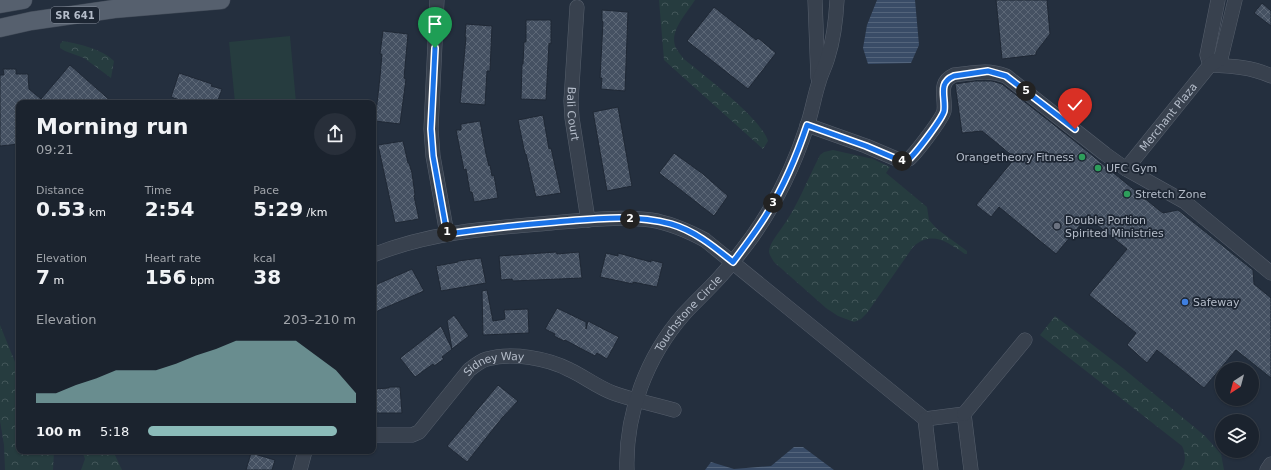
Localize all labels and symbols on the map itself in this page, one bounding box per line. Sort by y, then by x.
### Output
road number: SR 641 [51,7,99,23]
pin [418,7.0,452,48]
street label: Merchant Plaza [1137,80,1200,154]
pin: 5 [1016,81,1036,101]
street label: Bali Court [565,86,582,142]
pin [1058,88,1092,129]
pin: 4 [892,151,912,171]
place label: Orangetheory Fitness [956,151,1074,164]
marker: Orangetheory Fitness [1077,152,1087,162]
place label: UFC Gym [1106,162,1157,175]
marker: UFC Gym [1093,163,1103,173]
place label: Stretch Zone [1135,188,1206,201]
marker: Stretch Zone [1122,189,1132,199]
pin: 3 [763,193,783,213]
pin: 2 [620,209,640,229]
place label: Double Portion Spirited Ministries [1065,214,1164,240]
marker: Double Portion Spirited Ministries [1052,221,1062,231]
pin: 1 [437,222,457,242]
street label: Touchstone Circle [652,273,725,355]
place label: Safeway [1193,296,1240,309]
marker: Safeway [1180,297,1190,307]
street label: Sidney Way [461,349,525,378]
north arrow [1215,362,1259,406]

